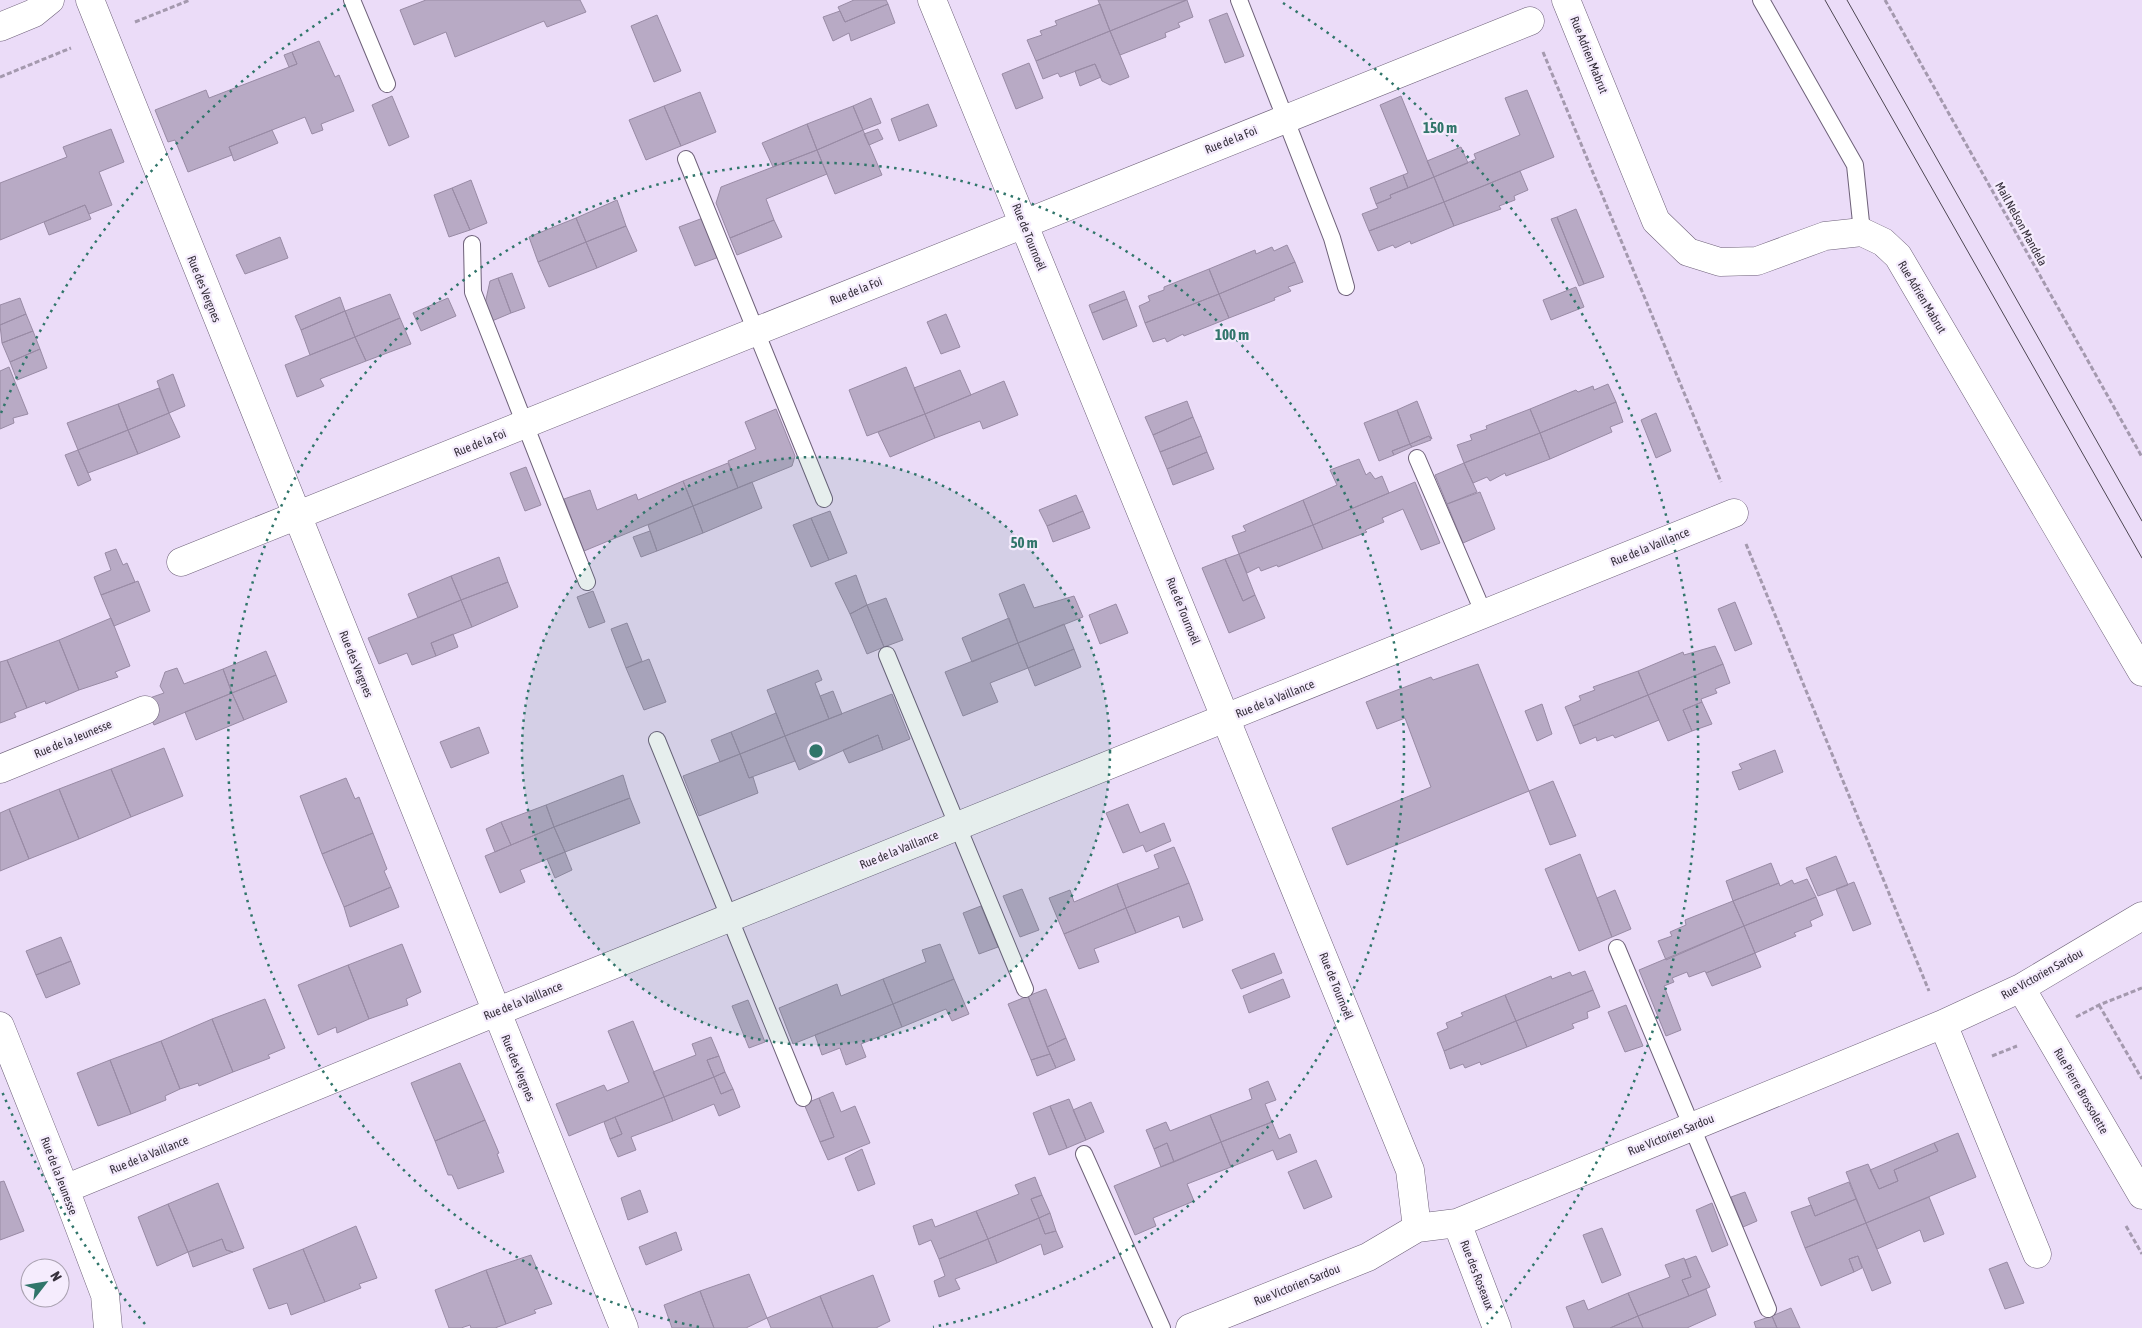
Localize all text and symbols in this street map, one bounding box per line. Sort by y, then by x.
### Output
street label: Rue Adrien Mabrut [1567,14,1611,96]
text: 150 m [1423,119,1457,136]
street label: Rue de la Foi [1203,123,1259,157]
street label: Mail Nelson Mandela [1992,180,2050,268]
street label: Rue de Tournoël [1009,201,1049,273]
street label: Rue des Vergnes [184,254,224,324]
street label: Rue Adrien Mabrut [1895,258,1949,336]
street label: Rue de la Foi [828,274,884,308]
text: 100 m [1215,326,1249,343]
street label: Rue de la Foi [452,426,508,460]
street label: Rue de la Vaillance [1609,525,1691,569]
text: 50 m [1011,534,1038,551]
street label: Rue de Tournoël [1163,575,1203,647]
street label: Rue des Vergnes [336,629,376,699]
street label: Rue de la Vaillance [1234,677,1316,721]
street label: Rue de la Jeunesse [32,717,114,761]
centre of rings [807,742,825,760]
street label: Rue de la Vaillance [858,828,940,872]
street label: Rue Victorien Sardou [1999,946,2086,1002]
street label: Rue de Tournoël [1316,950,1356,1022]
street label: Rue de la Vaillance [482,979,564,1023]
street label: Rue des Vergnes [498,1033,538,1103]
street label: Rue Pierre Brossolette [2051,1046,2111,1136]
street label: Rue Victorien Sardou [1626,1111,1716,1159]
street label: Rue de la Vaillance [108,1133,190,1177]
street label: Rue de la Jeunesse [38,1135,80,1217]
street label: Rue des Roseaux [1457,1238,1497,1312]
north arrow [20,1258,70,1308]
street label: Rue Victorien Sardou [1252,1261,1342,1309]
text: N [47,1269,65,1284]

